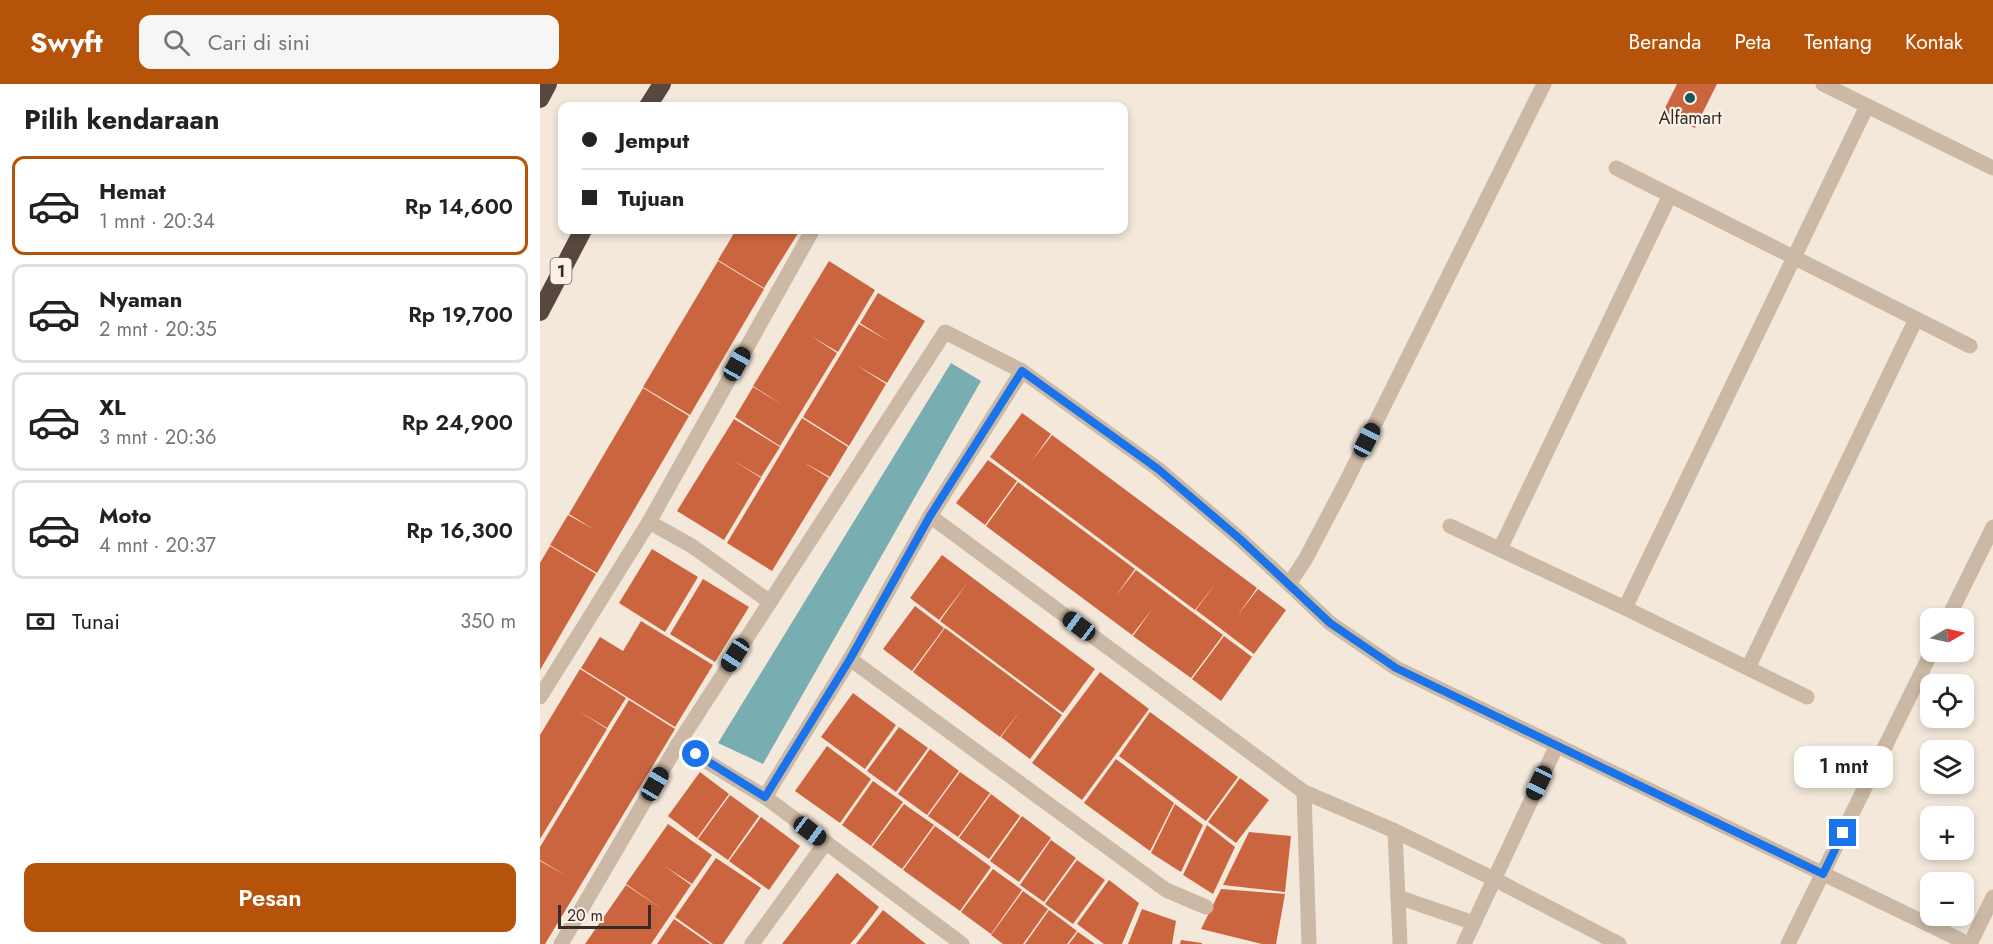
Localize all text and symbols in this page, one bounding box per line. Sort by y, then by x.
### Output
search box [139,15,559,69]
text: Swyft [30,22,103,63]
icon: search [160,26,193,59]
text: Cari di sini [208,26,310,58]
text: Beranda [1628,27,1701,57]
text: Peta [1734,27,1771,57]
text: Tentang [1804,27,1872,57]
text: Kontak [1905,27,1963,57]
marker: Alfamart [1683,91,1697,105]
text: Pilih kendaraan [24,100,220,139]
place label: Alfamart [1658,105,1722,131]
text: Jemput [618,124,689,156]
text: Hemat [99,175,166,207]
icon: car [27,179,81,233]
text: Tujuan [618,182,684,214]
text: Rp 14,600 [405,190,513,222]
text: 1 mnt · 20:34 [99,207,215,236]
road number: 1 [550,258,572,284]
text: Nyaman [99,283,182,315]
icon: car [27,287,81,341]
text: Rp 19,700 [408,298,513,330]
text: 2 mnt · 20:35 [99,315,217,344]
car [720,344,754,384]
text: XL [99,391,126,423]
icon: car [27,395,81,449]
text: Rp 24,900 [402,406,513,438]
car [1351,420,1383,460]
text: 3 mnt · 20:36 [99,423,217,452]
text: Moto [99,499,152,531]
icon: car [27,503,81,557]
text: Rp 16,300 [406,514,513,546]
text: 4 mnt · 20:37 [99,531,216,560]
icon: cash [24,605,57,638]
text: Tunai [72,605,120,637]
text: 350 m [460,607,516,636]
car [1059,608,1099,644]
north arrow [1920,608,1974,662]
map controls [1920,608,1974,926]
car [718,635,752,675]
button: locate [1920,674,1974,728]
route start [682,740,709,767]
button: layers [1920,740,1974,794]
callout: 1 mnt [1794,746,1892,788]
text: 1 mnt [1819,752,1868,781]
car [1523,763,1555,803]
car [638,764,672,804]
button: + [1920,806,1974,860]
car [790,813,830,849]
route end [1829,819,1856,846]
button: Pesan [24,863,516,932]
button: − [1920,872,1974,926]
scale bar [558,902,651,930]
text: 20 m [567,904,603,927]

